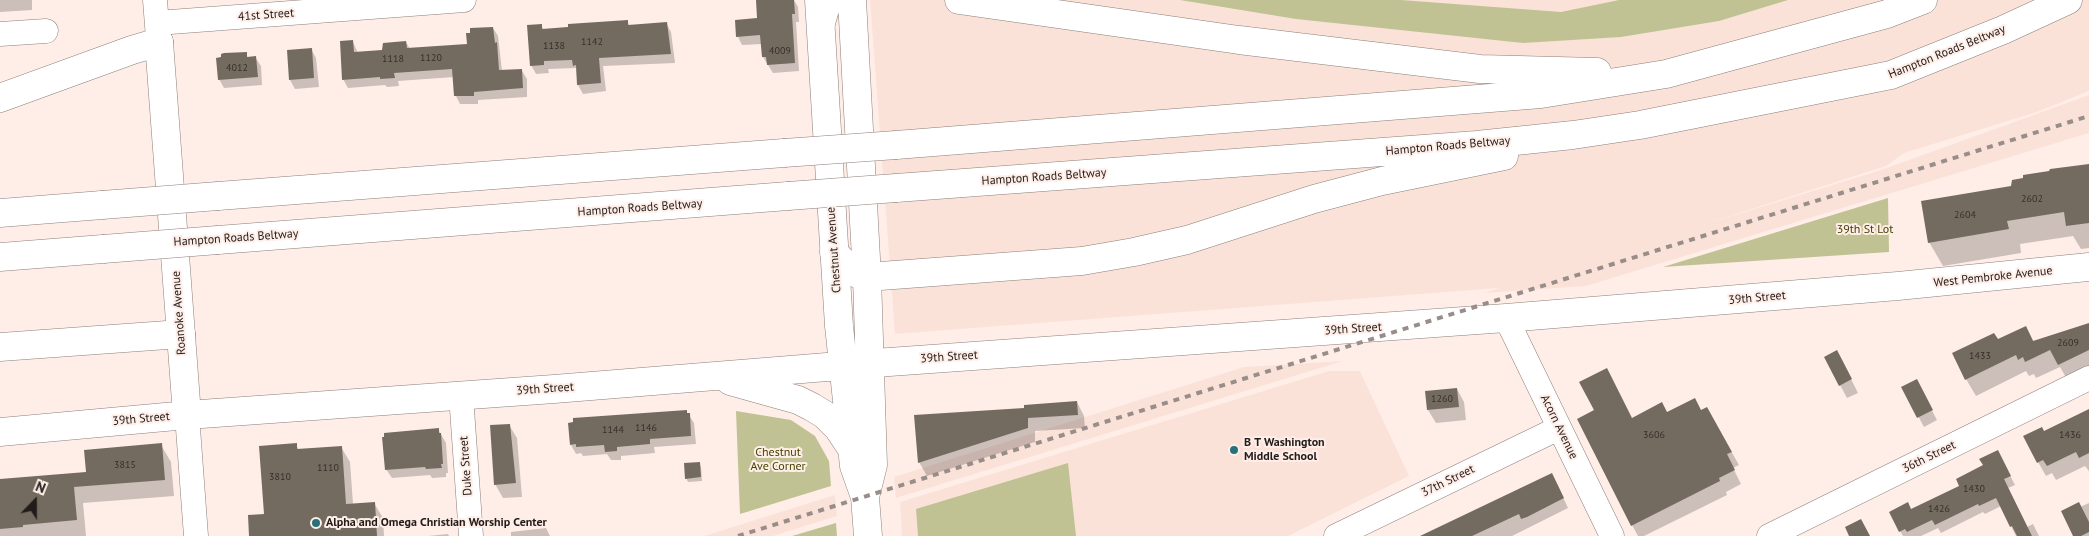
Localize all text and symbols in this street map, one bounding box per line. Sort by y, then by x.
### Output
street label: 41st Street [238,6,294,24]
street label: Hampton Roads Beltway [1886,22,2008,82]
house number: 1142 [581,36,603,48]
house number: 1138 [543,40,565,52]
house number: 4009 [769,45,791,57]
house number: 1120 [420,52,442,64]
house number: 1118 [382,53,404,65]
house number: 4012 [226,62,248,74]
street label: Hampton Roads Beltway [1385,133,1511,159]
street label: Hampton Roads Beltway [981,165,1107,189]
house number: 2602 [2021,193,2043,205]
street label: Hampton Roads Beltway [577,196,703,220]
street label: Chestnut Avenue [824,206,844,294]
house number: 2604 [1954,209,1976,221]
park label: 39th St Lot [1837,223,1893,237]
street label: Hampton Roads Beltway [173,226,299,250]
street label: West Pembroke Avenue [1933,264,2053,290]
street label: Roanoke Avenue [169,270,189,356]
street label: 39th Street [1728,288,1786,308]
street label: 39th Street [1324,320,1382,338]
house number: 2609 [2057,337,2079,349]
street label: 39th Street [920,348,978,366]
house number: 1433 [1969,350,1991,362]
street label: 39th Street [516,380,574,398]
street label: Acorn Avenue [1537,392,1581,462]
house number: 1260 [1431,393,1453,405]
street label: 39th Street [112,409,170,429]
house number: 1146 [635,422,657,434]
house number: 1144 [602,424,624,436]
house number: 3606 [1643,429,1665,441]
house number: 1436 [2059,429,2081,441]
street label: Duke Street [457,436,475,496]
place label: B T Washington Middle School [1244,436,1325,464]
street label: 36th Street [1900,438,1958,476]
marker: B T Washington Middle School [1228,444,1240,456]
park label: Chestnut Ave Corner [750,446,806,474]
house number: 3815 [114,459,136,471]
house number: 1110 [317,462,339,474]
street label: 37th Street [1419,462,1477,500]
house number: 3810 [269,471,291,483]
north arrow [10,476,60,526]
text: N [33,477,48,497]
house number: 1430 [1963,483,1985,495]
house number: 1426 [1928,503,1950,515]
place label: Alpha and Omega Christian Worship Center [326,516,547,530]
marker: Alpha and Omega Christian Worship Center [310,517,322,529]

